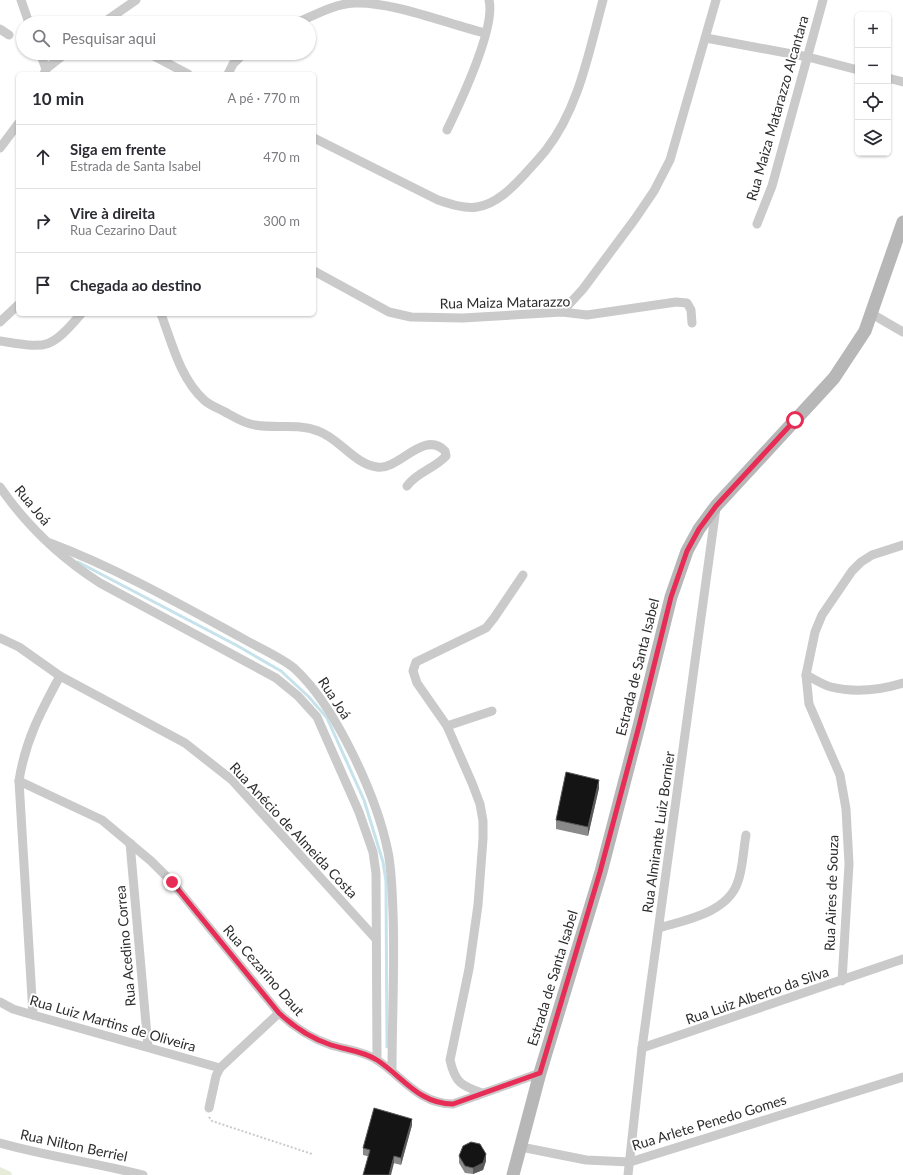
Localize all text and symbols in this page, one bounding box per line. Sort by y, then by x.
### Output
map controls [855,12,891,156]
button: + [855,12,891,48]
street label: Rua Maiza Matarazzo Alcantara [742,13,812,203]
search box [16,16,316,60]
icon: search [30,27,52,49]
text: Pesquisar aqui [62,29,156,47]
button: − [855,48,891,84]
button: locate [855,84,891,120]
text: 10 min [32,88,84,109]
text: A pé · 770 m [227,90,300,106]
button: layers [855,120,891,156]
text: Siga em frente [70,140,166,158]
icon: ahead [32,146,54,168]
text: 470 m [263,149,300,165]
text: Estrada de Santa Isabel [70,158,201,174]
text: Vire à direita [70,204,155,222]
icon: right [32,210,54,232]
text: 300 m [263,213,300,229]
text: Rua Cezarino Daut [70,222,177,238]
icon: arrive [32,274,54,296]
text: Chegada ao destino [70,276,201,294]
street label: Rua Maiza Matarazzo [439,292,571,312]
route start [786,411,804,429]
street label: Rua Joá [11,482,55,528]
street label: Estrada de Santa Isabel [612,596,662,738]
street label: Rua Joá [315,674,355,722]
street label: Rua Almirante Luiz Bornier [638,750,678,914]
street label: Rua Anécio de Almeida Costa [227,759,361,901]
street label: Rua Aires de Souza [820,834,842,951]
route end [163,873,181,891]
street label: Rua Acedino Correa [111,885,139,1007]
street label: Estrada de Santa Isabel [523,908,581,1048]
street label: Rua Cezarino Daut [220,921,308,1019]
street label: Rua Luiz Alberto da Silva [683,962,831,1028]
street label: Rua Luiz Martins de Oliveira [28,991,198,1055]
street label: Rua Arlete Penedo Gomes [630,1090,788,1154]
street label: Rua Nilton Berriel [19,1125,129,1165]

